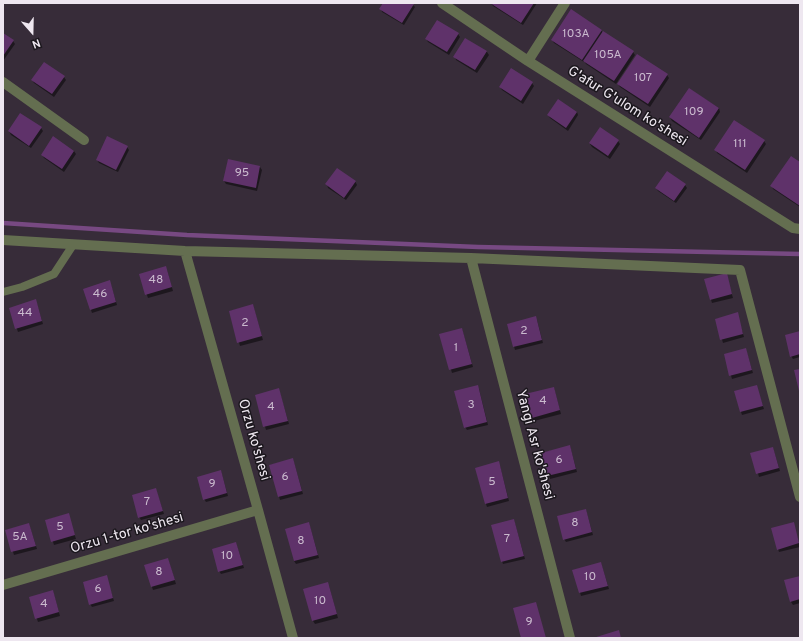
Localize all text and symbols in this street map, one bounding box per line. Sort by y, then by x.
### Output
north arrow [12,12,52,52]
house number: 103A [562,28,590,42]
text: N [30,35,42,51]
house number: 105A [594,49,622,63]
street label: G'afur G'ulom ko'shesi [564,63,690,151]
house number: 107 [634,72,652,86]
house number: 109 [684,106,704,120]
house number: 111 [733,138,747,152]
house number: 95 [235,167,249,181]
house number: 48 [149,274,163,288]
house number: 46 [93,288,107,302]
house number: 44 [18,307,32,321]
house number: 2 [241,317,249,331]
house number: 2 [520,325,528,339]
house number: 1 [454,342,458,356]
street label: Yangi Asr ko'shesi [511,388,557,502]
house number: 4 [539,395,547,409]
street label: Orzu ko'shesi [233,397,273,483]
house number: 3 [467,399,475,413]
house number: 4 [267,401,275,415]
house number: 6 [555,454,563,468]
house number: 6 [281,471,289,485]
house number: 5 [488,476,496,490]
house number: 9 [208,478,216,492]
house number: 7 [144,496,150,510]
street label: Orzu 1-tor ko'shesi [69,510,185,558]
house number: 8 [571,517,579,531]
house number: 5 [56,521,64,535]
house number: 5A [12,531,28,545]
house number: 7 [504,533,510,547]
house number: 8 [297,535,305,549]
house number: 10 [221,550,233,564]
house number: 8 [155,566,163,580]
house number: 10 [584,571,596,585]
house number: 6 [94,583,102,597]
house number: 10 [314,595,326,609]
house number: 4 [40,598,48,612]
house number: 9 [525,616,533,630]

